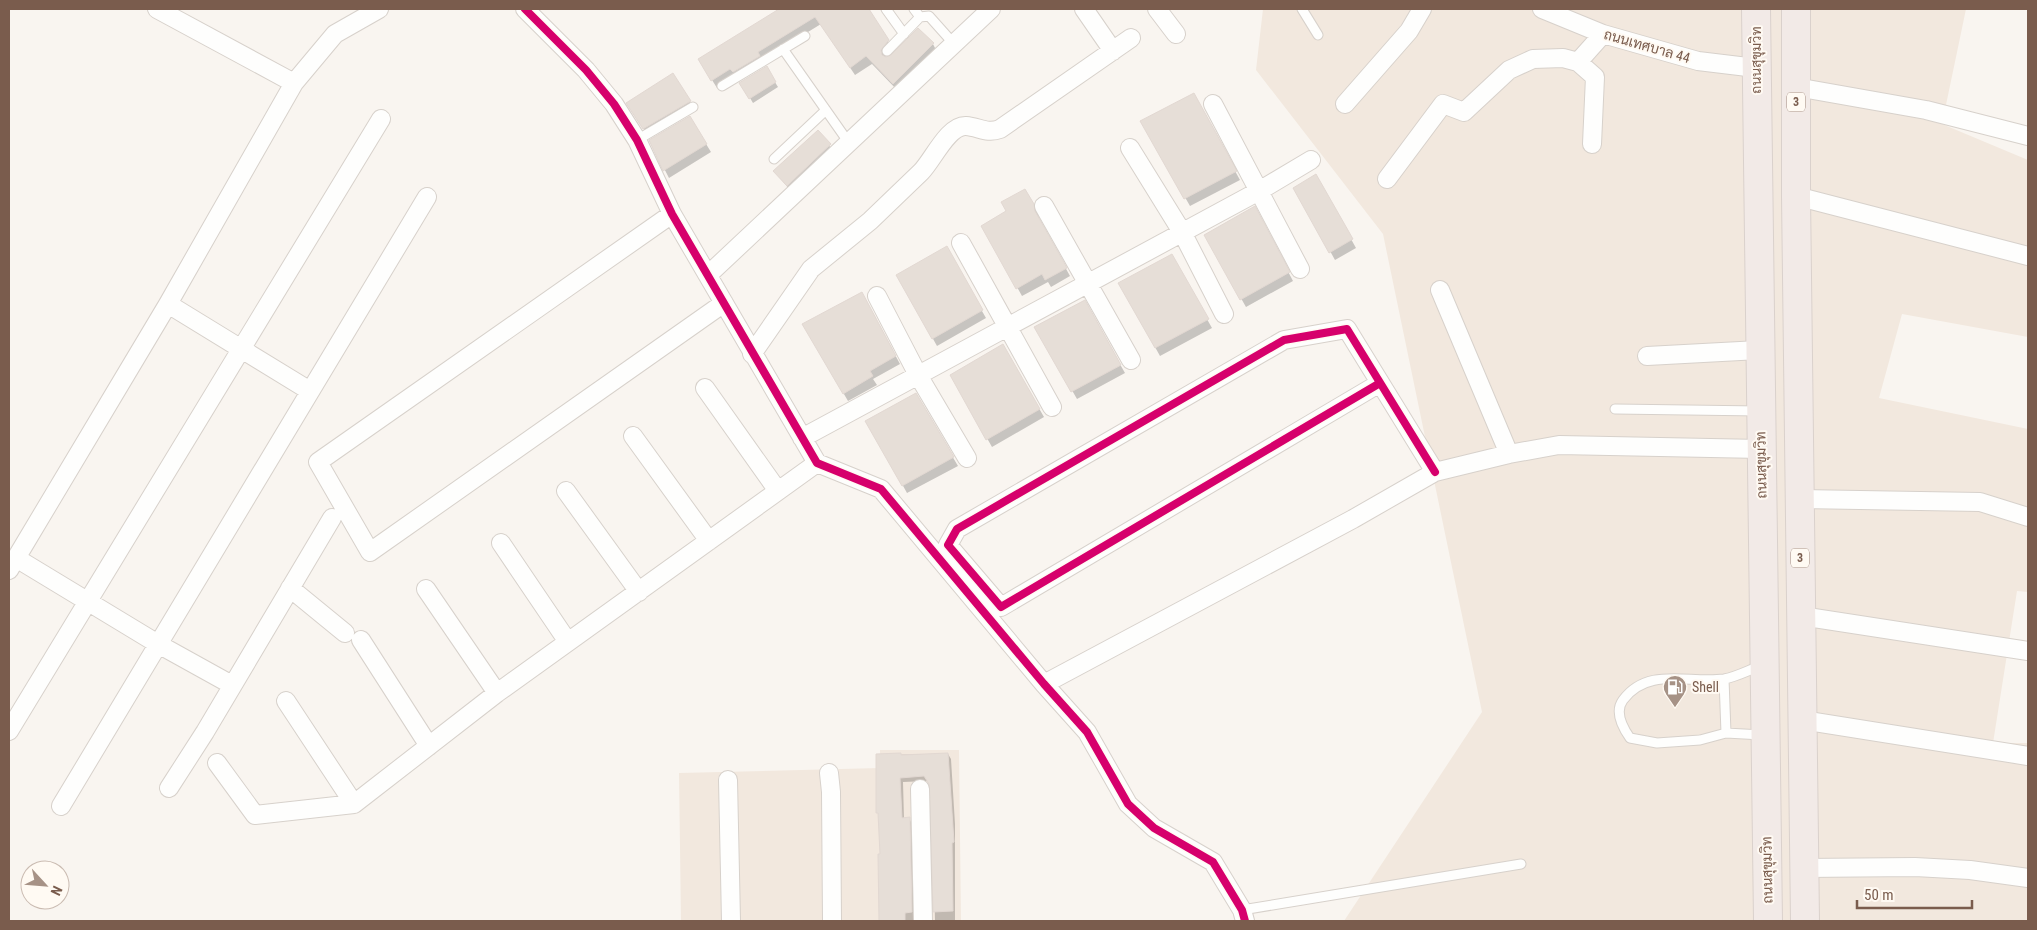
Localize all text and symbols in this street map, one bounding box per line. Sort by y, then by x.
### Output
street label: ถนนเทศบาล 44 [1602,26,1692,66]
street label: ถนนสุขุมวิท [1748,26,1766,94]
road number: 3 [1787,92,1805,111]
street label: ถนนสุขุมวิท [1752,431,1772,499]
road number: 3 [1791,548,1809,568]
fuel station icon: Shell [1662,674,1688,708]
place label: Shell [1692,679,1719,695]
street label: ถนนสุขุมวิท [1758,836,1778,904]
north arrow [20,860,70,910]
scale bar [1857,878,1972,910]
text: N [48,883,66,898]
text: 50 m [1864,886,1894,904]

